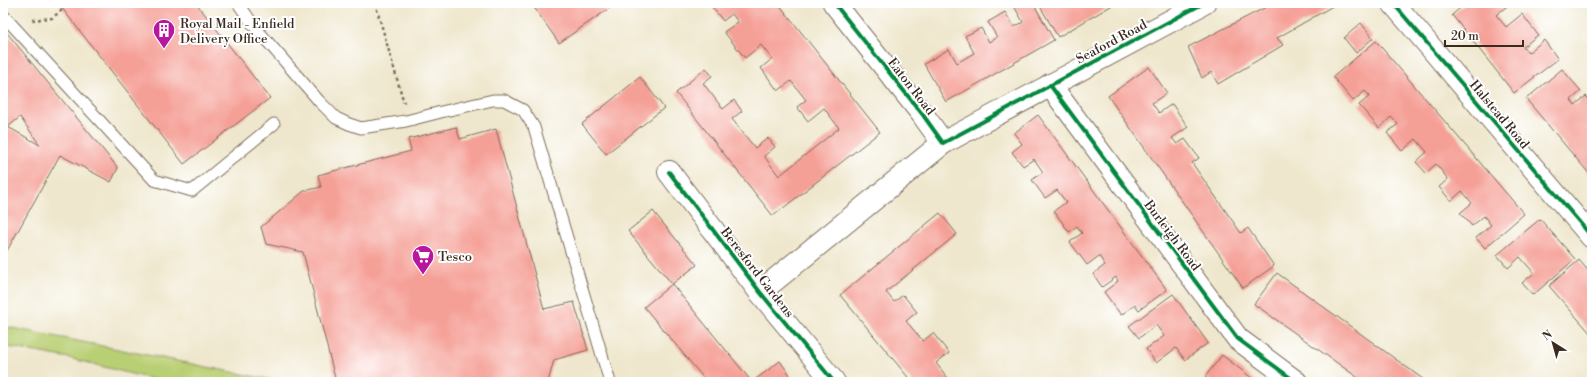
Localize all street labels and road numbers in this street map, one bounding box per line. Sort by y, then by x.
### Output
street label: Seaford Road [1073,16,1150,67]
street label: Eaton Road [884,55,939,119]
street label: Halstead Road [1466,77,1533,153]
street label: Burleigh Road [1140,196,1204,274]
street label: Beresford Gardens [716,224,798,321]

